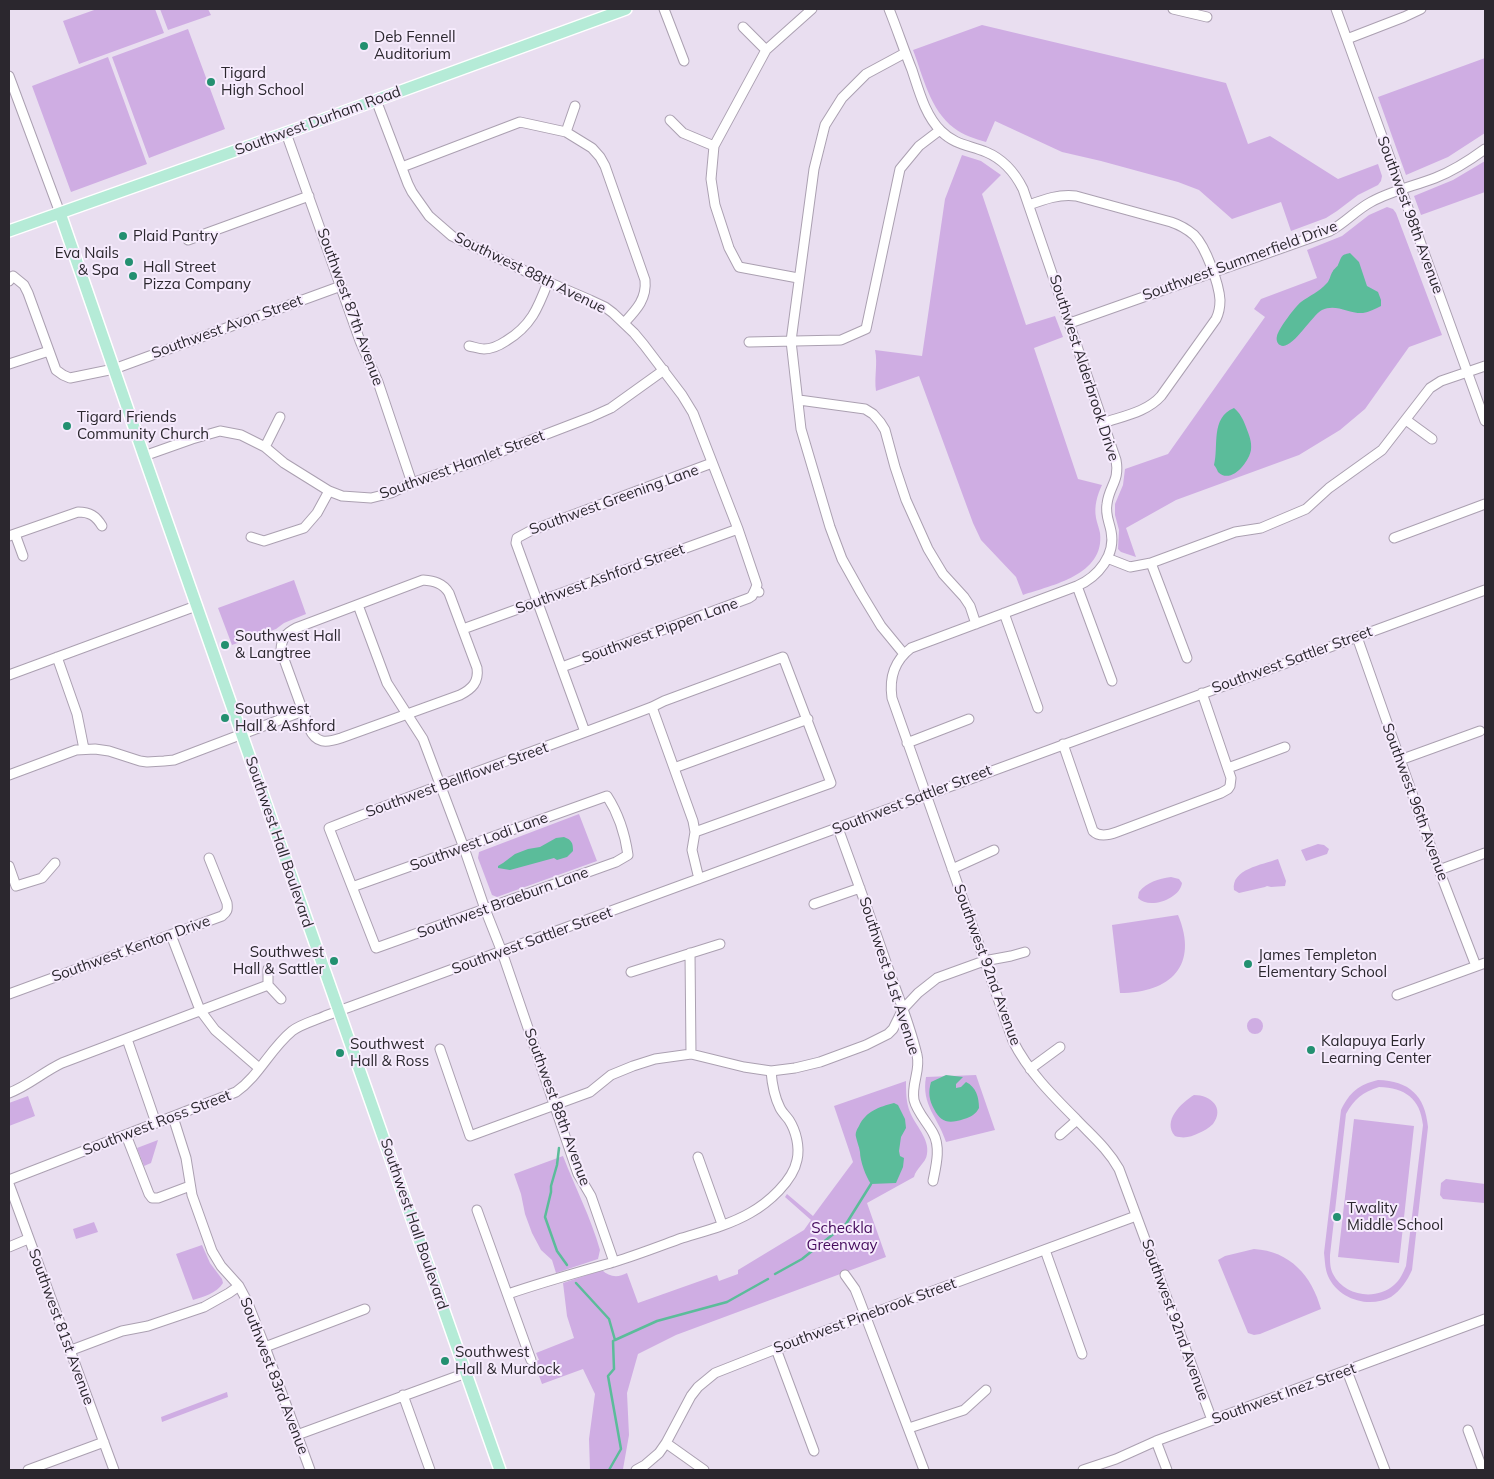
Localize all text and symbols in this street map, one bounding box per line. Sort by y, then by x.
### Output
place label: Deb Fennell Auditorium [374,28,455,63]
marker: Deb Fennell Auditorium [358,40,370,52]
place label: Tigard High School [221,64,304,99]
marker: Tigard High School [205,76,217,88]
street label: Southwest Durham Road [233,83,403,159]
street label: Southwest 98th Avenue [1373,134,1447,296]
street label: Southwest Summerfield Drive [1140,217,1340,305]
street label: Southwest 87th Avenue [313,226,387,388]
place label: Plaid Pantry [133,227,218,245]
street label: Southwest 88th Avenue [451,228,609,318]
marker: Plaid Pantry [117,230,129,242]
place label: Eva Nails & Spa [55,244,119,279]
marker: Eva Nails & Spa [123,256,135,268]
place label: Hall Street Pizza Company [143,258,251,293]
marker: Hall Street Pizza Company [127,270,139,282]
street label: Southwest Alderbrook Drive [1045,273,1123,463]
street label: Southwest Avon Street [149,291,305,363]
place label: Tigard Friends Community Church [77,408,209,443]
marker: Tigard Friends Community Church [61,420,73,432]
street label: Southwest Hamlet Street [377,427,547,503]
street label: Southwest Greening Lane [527,461,701,539]
street label: Southwest Ashford Street [513,540,687,618]
street label: Southwest Pippen Lane [580,594,740,668]
street label: Southwest Sattler Street [1209,623,1375,697]
place label: Southwest Hall & Langtree [235,627,341,662]
marker: Southwest Hall & Langtree [219,639,231,651]
place label: Southwest Hall & Ashford [235,700,335,735]
marker: Southwest Hall & Ashford [219,712,231,724]
street label: Southwest 96th Avenue [1378,721,1452,883]
street label: Southwest Bellflower Street [363,739,551,821]
street label: Southwest Hall Boulevard [241,754,317,930]
street label: Southwest Sattler Street [830,761,994,839]
street label: Southwest Lodi Lane [408,809,550,875]
street label: Southwest Braeburn Lane [415,864,591,942]
street label: Southwest 92nd Avenue [949,882,1025,1048]
street label: Southwest 91st Avenue [855,895,923,1057]
street label: Southwest Sattler Street [449,904,615,978]
street label: Southwest Kenton Drive [49,912,213,986]
place label: Southwest Hall & Sattler [233,943,324,978]
place label: James Templeton Elementary School [1258,946,1387,981]
marker: Southwest Hall & Sattler [328,955,340,967]
marker: James Templeton Elementary School [1242,958,1254,970]
street label: Southwest 88th Avenue [520,1026,594,1188]
place label: Kalapuya Early Learning Center [1321,1032,1431,1067]
place label: Southwest Hall & Ross [350,1035,429,1070]
marker: Kalapuya Early Learning Center [1305,1044,1317,1056]
marker: Southwest Hall & Ross [334,1047,346,1059]
street label: Southwest Ross Street [80,1086,234,1160]
street label: Southwest Hall Boulevard [376,1136,452,1312]
place label: Twality Middle School [1347,1199,1443,1234]
marker: Twality Middle School [1331,1211,1343,1223]
park label: Scheckla Greenway [806,1219,878,1254]
street label: Southwest 92nd Avenue [1137,1237,1213,1403]
street label: Southwest 81st Avenue [24,1246,98,1408]
street label: Southwest Pinebrook Street [771,1275,959,1357]
street label: Southwest 83rd Avenue [236,1295,312,1457]
place label: Southwest Hall & Murdock [455,1343,560,1378]
marker: Southwest Hall & Murdock [439,1355,451,1367]
street label: Southwest Inez Street [1209,1360,1359,1428]

